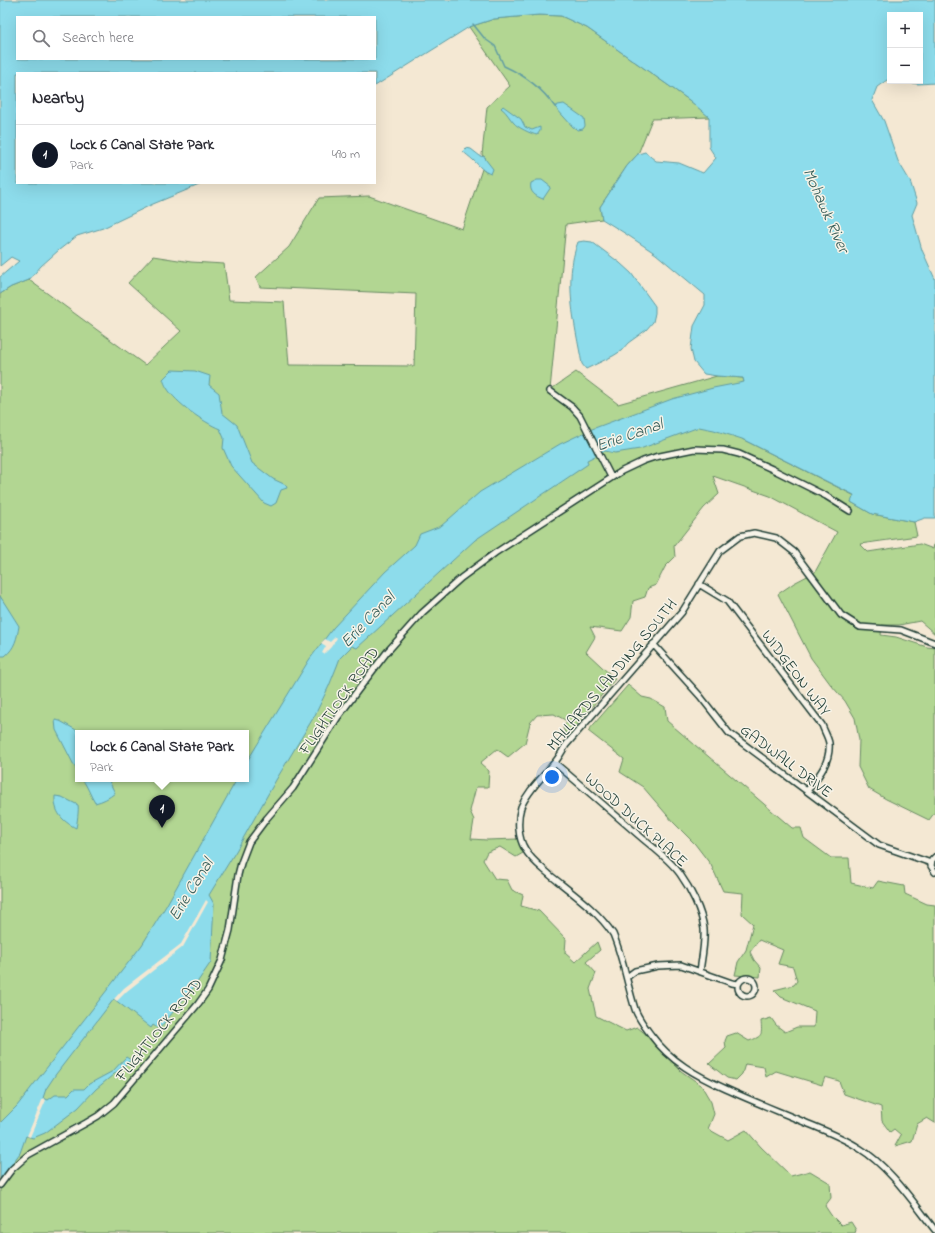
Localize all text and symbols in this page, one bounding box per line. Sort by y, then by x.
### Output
map controls [887,12,923,84]
button: + [887,12,923,48]
search box [16,16,376,60]
icon: search [30,27,52,49]
text: Search here [62,27,134,49]
button: − [887,48,923,84]
text: Nearby [32,86,84,111]
text: Lock 6 Canal State Park [70,134,214,156]
text: 1 [43,145,47,164]
text: 490 m [332,145,360,164]
text: Park [70,156,94,175]
water label: Mohawk River [796,164,857,260]
water label: Erie Canal [593,412,668,459]
water label: Erie Canal [335,585,403,654]
street label: MALLARDS LANDING SOUTH [542,594,684,757]
street label: WIDGEON WAY [755,625,836,722]
street label: FLIGHTLOCK ROAD [293,642,386,761]
street label: GADWALL DRIVE [735,719,837,804]
popup [75,730,249,782]
text: Lock 6 Canal State Park [90,736,234,758]
text: Park [90,758,113,777]
your location [542,767,562,787]
street label: WOOD DUCK PLACE [579,767,693,874]
pin: 1 [149,795,175,828]
water label: Erie Canal [162,852,221,926]
street label: FLIGHTLOCK ROAD [110,973,209,1088]

